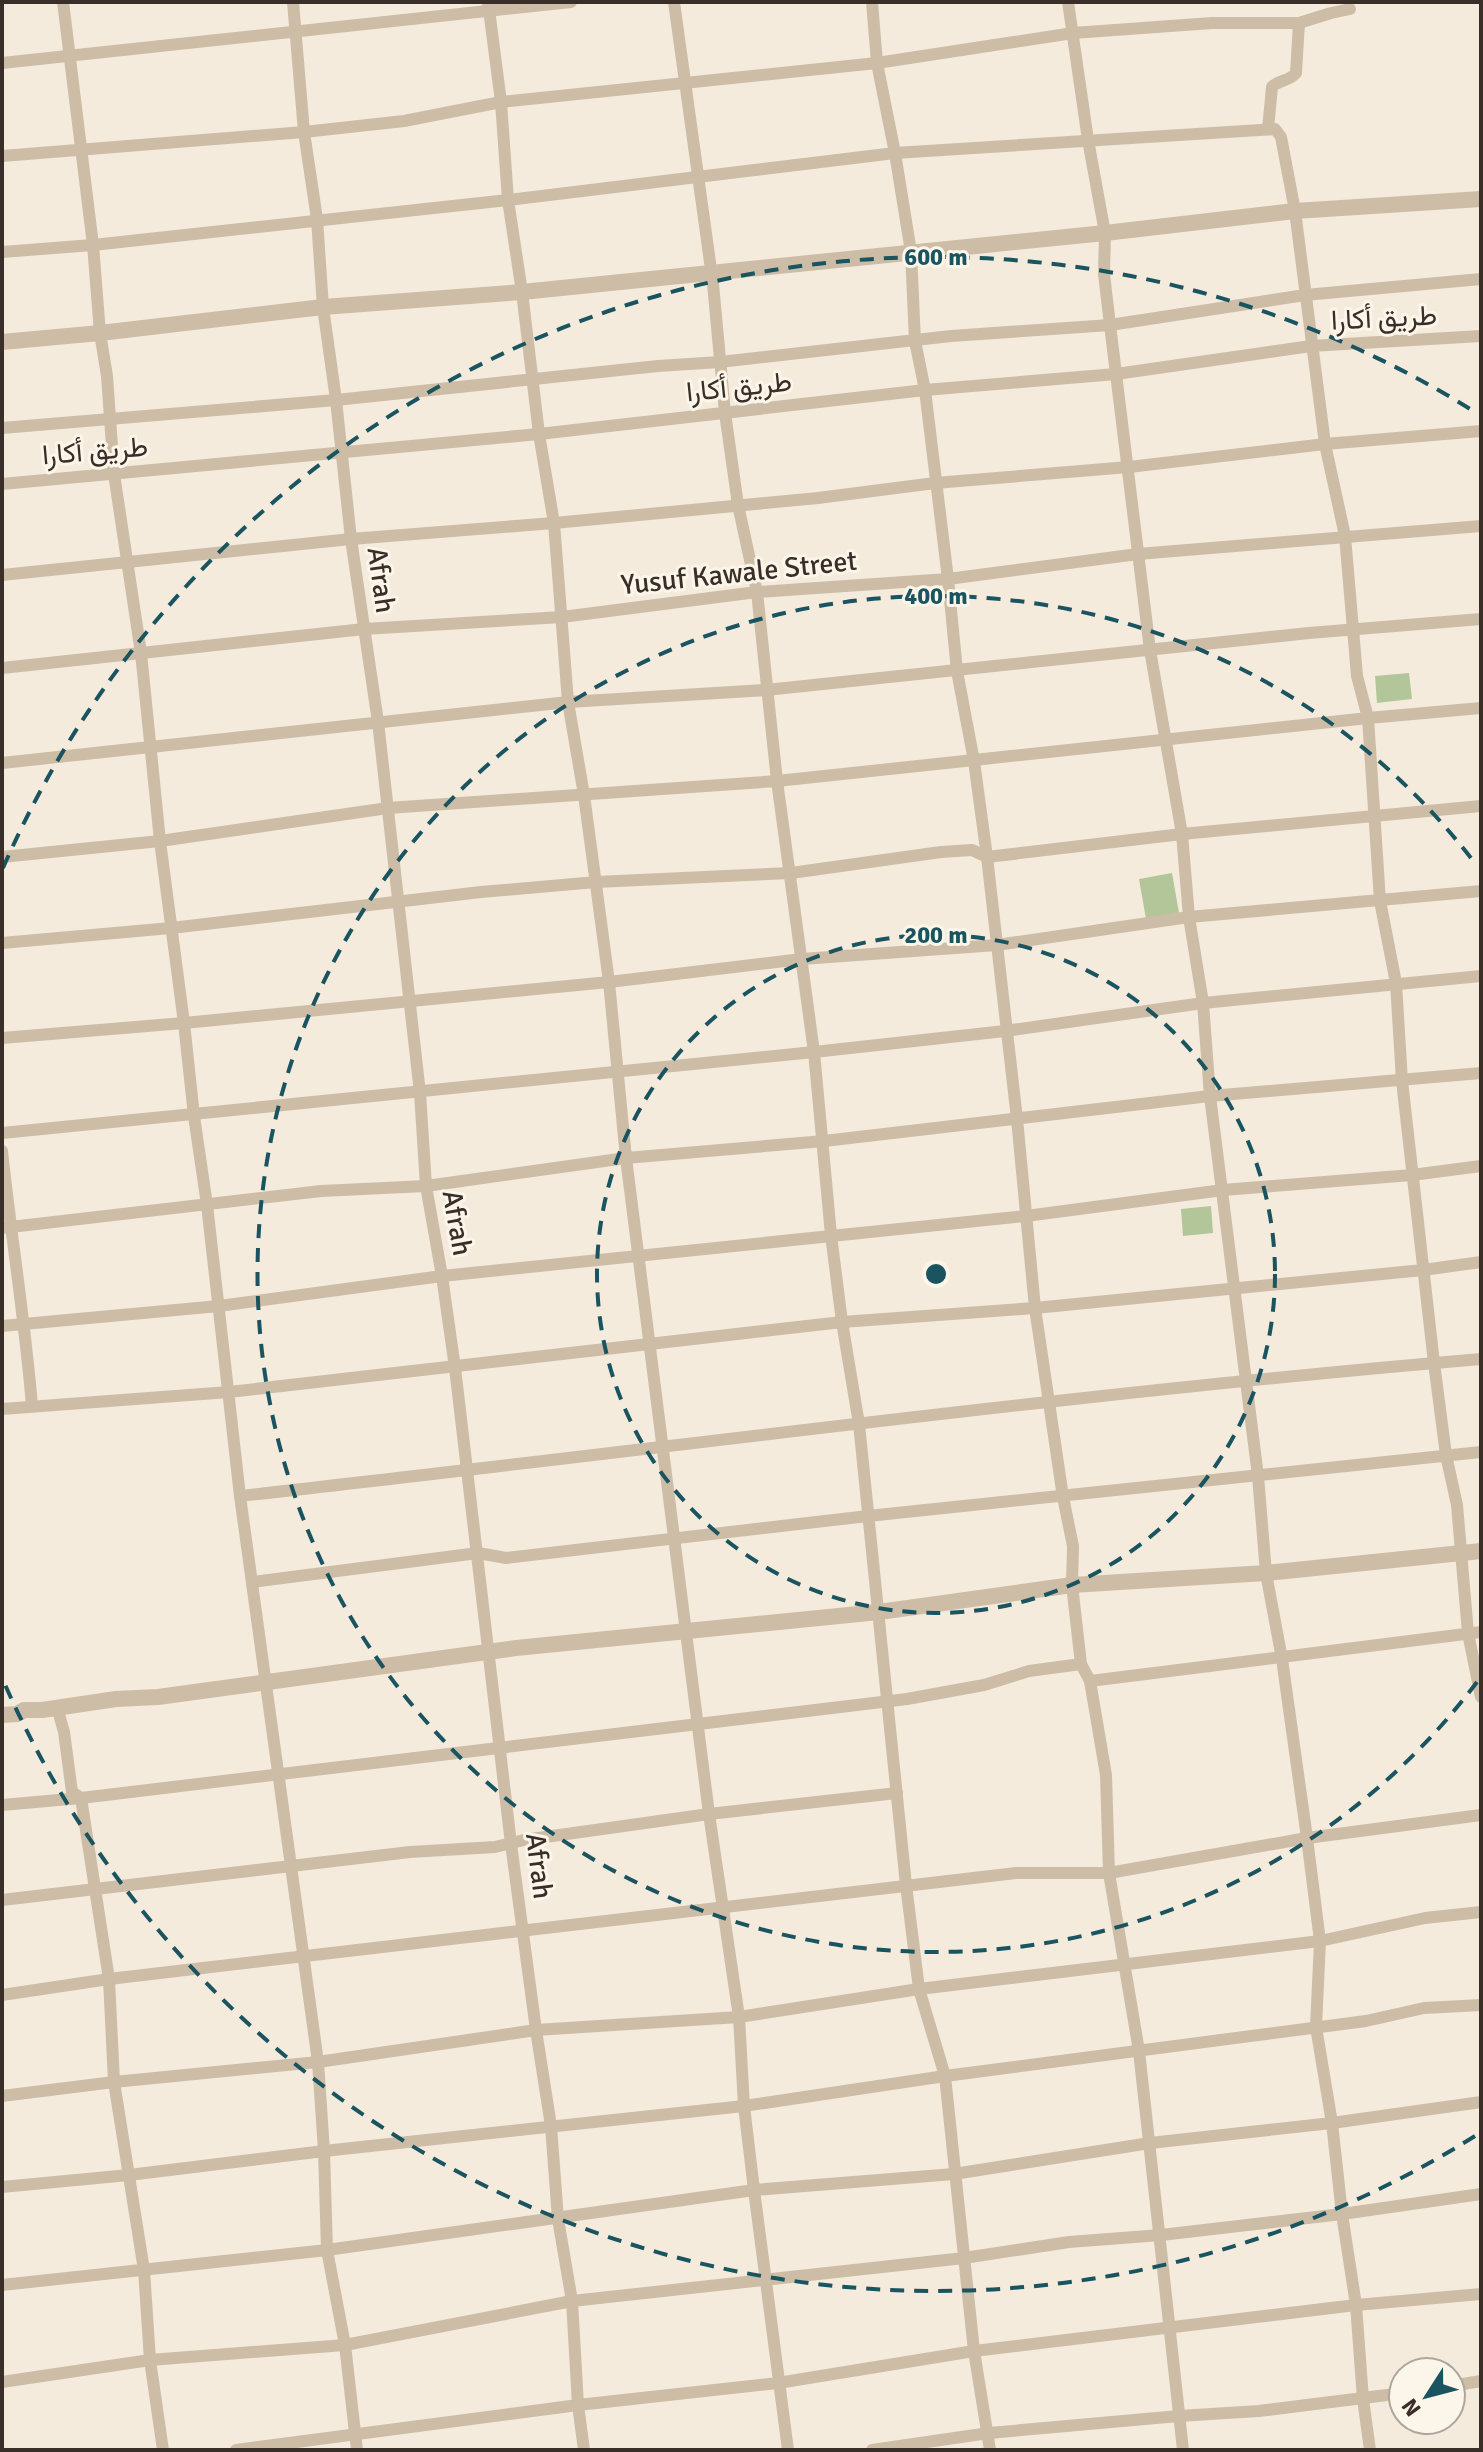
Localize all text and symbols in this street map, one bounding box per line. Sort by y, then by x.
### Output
text: 600 m [904,242,968,272]
street label: طريق أكارا [1330,298,1438,338]
street label: طريق أكارا [685,365,793,409]
street label: طريق أكارا [41,429,149,473]
street label: Yusuf Kawale Street [619,544,859,602]
street label: Afrah [360,545,402,615]
text: 400 m [904,581,968,611]
text: 200 m [904,920,968,950]
street label: Afrah [435,1188,479,1258]
centre of rings [922,1260,950,1288]
street label: Afrah [518,1831,560,1901]
north arrow [1387,2356,1467,2436]
text: N [1396,2393,1427,2422]

